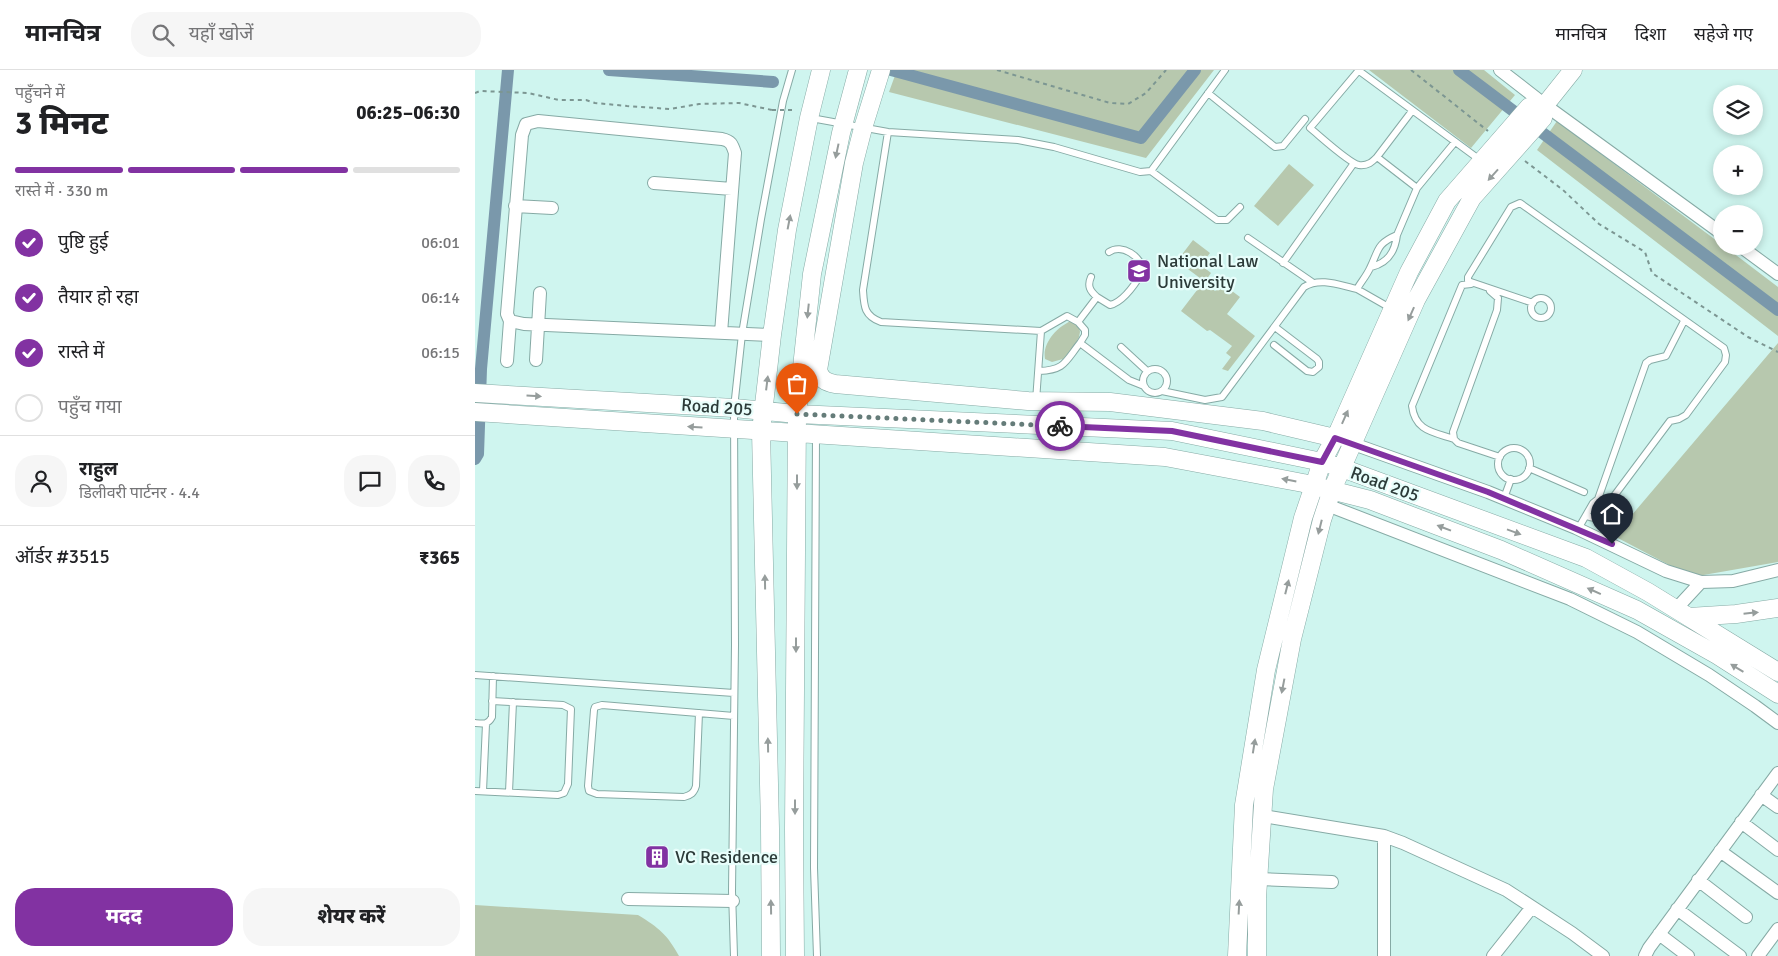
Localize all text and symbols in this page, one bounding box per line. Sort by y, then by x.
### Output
search box [131,12,481,57]
text: मानचित्र [25,18,101,48]
icon: search [149,21,177,49]
text: यहाँ खोजें [189,22,253,46]
text: मानचित्र [1555,23,1607,45]
text: दिशा [1635,23,1666,45]
text: सहेजे गए [1694,23,1753,45]
text: पहुँचने में [15,83,65,103]
map controls [1713,85,1763,255]
button: layers [1713,85,1763,135]
text: 06:25–06:30 [356,101,460,125]
text: 3 मिनट [15,104,108,143]
one-way arrow [833,144,841,159]
button: + [1713,145,1763,195]
one-way arrow [1487,168,1499,180]
text: रास्ते में · 330 m [15,181,108,201]
button: − [1713,205,1763,255]
one-way arrow [785,214,793,230]
icon: check [15,229,43,257]
text: पुष्टि हुई [58,230,108,254]
text: 06:01 [421,233,460,253]
place label: National Law University [1157,250,1258,293]
school or university icon: National Law University [1126,258,1152,284]
icon: check [15,284,43,312]
text: तैयार हो रहा [58,285,139,309]
text: 06:14 [421,288,460,308]
one-way arrow [804,303,812,319]
one-way arrow [1406,307,1414,321]
icon: check [15,339,43,367]
text: रास्ते में [58,340,104,364]
text: 06:15 [421,343,460,363]
pin [776,363,818,414]
icon: bag [783,370,811,398]
one-way arrow [763,375,771,391]
one-way arrow [527,393,543,401]
street label: Road 205 [680,394,754,420]
text: पहुँच गया [58,395,122,419]
courier [1035,401,1085,451]
one-way arrow [1341,410,1349,424]
icon: bike [1046,412,1074,440]
one-way arrow [687,422,703,430]
button: person [15,455,67,507]
button: chat [344,455,396,507]
button: phone [408,455,460,507]
text: राहुल [79,457,118,481]
street label: Road 205 [1348,461,1422,507]
one-way arrow [793,475,801,491]
one-way arrow [1281,476,1297,484]
text: डिलीवरी पार्टनर · 4.4 [79,483,200,503]
pin [1591,493,1633,544]
icon: home [1598,500,1626,528]
one-way arrow [1316,520,1324,535]
one-way arrow [1437,524,1452,531]
one-way arrow [1507,528,1522,536]
text: ऑर्डर #3515 [15,545,110,569]
text: ₹365 [419,546,460,570]
one-way arrow [761,574,769,590]
one-way arrow [1283,579,1291,594]
one-way arrow [1587,587,1601,595]
one-way arrow [1743,609,1759,617]
one-way arrow [792,637,800,653]
one-way arrow [1731,663,1744,672]
one-way arrow [1279,678,1287,693]
one-way arrow [764,737,772,753]
one-way arrow [1250,737,1258,753]
one-way arrow [790,800,798,816]
building icon: VC Residence [644,844,670,870]
place label: VC Residence [675,846,778,868]
button: मदद [15,888,233,946]
button: शेयर करें [243,888,460,946]
one-way arrow [767,899,775,915]
one-way arrow [1236,899,1244,915]

